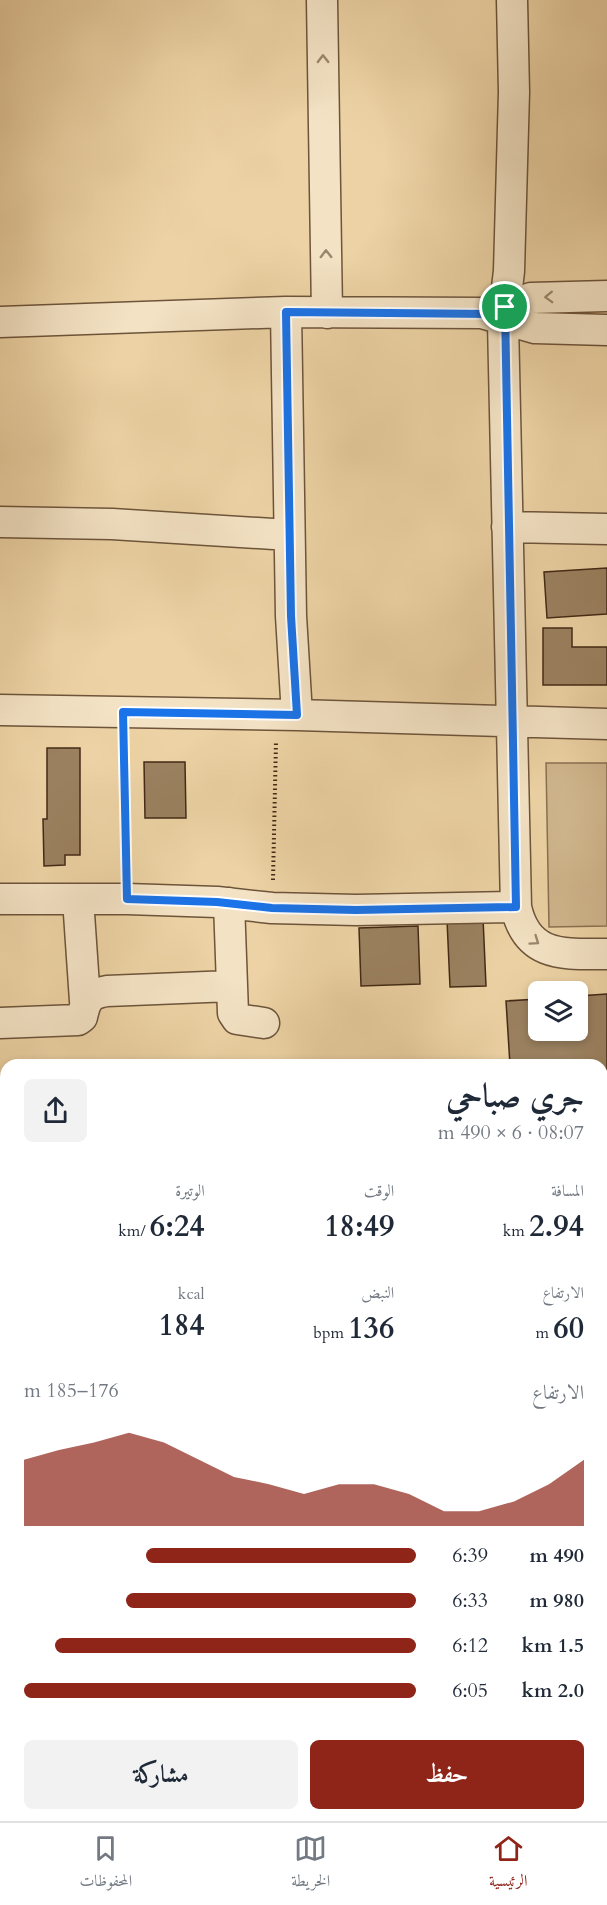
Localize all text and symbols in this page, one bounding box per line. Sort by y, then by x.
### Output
one-way arrow [317,55,329,64]
one-way arrow [319,250,332,259]
pin [479,281,530,332]
icon: arrive [488,290,521,323]
one-way arrow [544,291,553,303]
one-way arrow [528,934,539,945]
map controls [528,981,588,1041]
button: layers [528,981,588,1041]
text: جري صباحي [446,1074,584,1119]
button: share [24,1079,87,1142]
text: 08:07 · 6 × 490 m [438,1119,584,1146]
text: الوتيرة [175,1180,205,1202]
text: الوقت [364,1180,394,1202]
text: المسافة [551,1180,584,1202]
text: 6:24 [150,1206,205,1247]
text: 18:49 [324,1206,394,1247]
text: 2.94 [529,1206,584,1247]
text: /km [118,1220,150,1242]
text: km [503,1220,529,1242]
text: النبض [361,1282,394,1304]
text: الارتفاع [542,1282,584,1304]
text: kcal [178,1283,205,1305]
text: 184 [159,1305,205,1346]
text: 136 [348,1308,394,1349]
text: 60 [553,1308,584,1349]
text: bpm [313,1322,348,1344]
text: m [535,1322,553,1344]
text: 176–185 m [24,1377,119,1404]
text: الارتفاع [532,1379,584,1406]
text: 6:39 [452,1542,488,1569]
text: 490 m [529,1542,584,1569]
text: 6:33 [452,1587,488,1614]
text: 980 m [529,1587,584,1614]
text: 6:12 [452,1632,488,1659]
text: 1.5 km [521,1632,584,1659]
text: 6:05 [452,1677,488,1704]
text: 2.0 km [521,1677,584,1704]
button: مشاركة [24,1740,298,1809]
button: حفظ [310,1740,584,1809]
tab: المحفوظات [79,1832,132,1896]
tab: الخريطة [291,1832,330,1896]
tab: الرئيسية [489,1832,528,1896]

